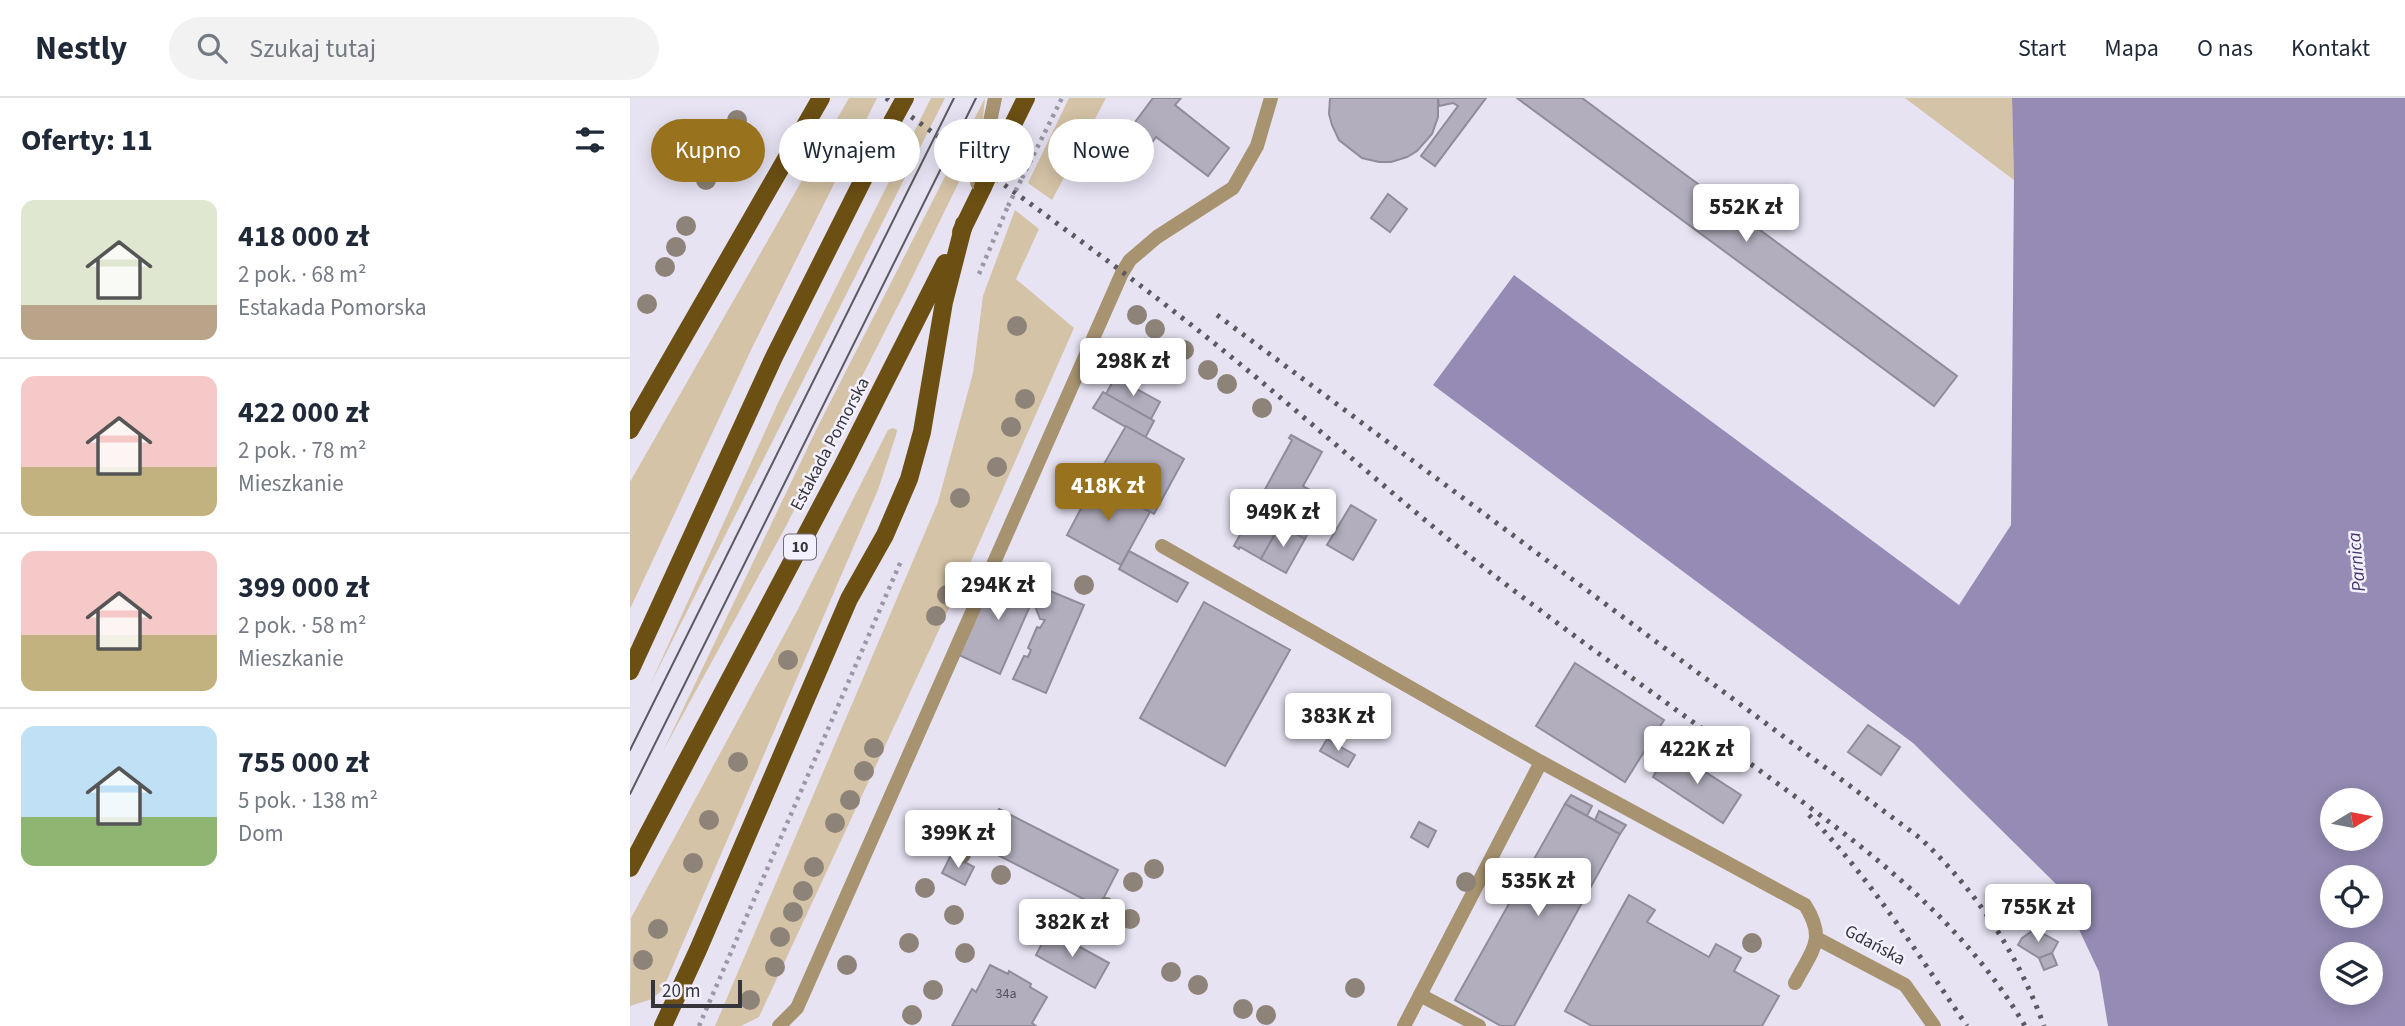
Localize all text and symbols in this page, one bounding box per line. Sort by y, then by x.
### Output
search box [169,17,659,80]
text: Nestly [35,25,127,72]
icon: search [193,29,231,67]
text: Szukaj tutaj [249,30,376,67]
text: Start [2018,31,2066,66]
text: Mapa [2104,31,2159,66]
text: O nas [2197,31,2253,66]
text: Kontakt [2291,31,2370,66]
text: Oferty: 11 [21,119,153,162]
chip: Kupno [651,119,765,182]
chip: Wynajem [779,119,920,182]
chip: Filtry [934,119,1034,182]
chip: Nowe [1048,119,1154,182]
icon: filters [571,121,609,159]
pin: 552K zł [1681,184,1811,244]
text: 552K zł [1709,190,1783,223]
text: 418 000 zł [238,215,370,258]
icon: home [77,228,161,312]
text: 2 pok. · 68 m² [238,258,367,291]
text: Estakada Pomorska [238,291,427,324]
pin: 298K zł [1068,338,1198,398]
text: 298K zł [1096,344,1170,377]
street label: Estakada Pomorska [784,373,876,515]
text: 422 000 zł [238,391,370,434]
icon: home [77,404,161,488]
text: 2 pok. · 78 m² [238,434,367,467]
pin: 418K zł [1043,464,1173,523]
text: Mieszkanie [238,467,344,500]
text: 418K zł [1071,469,1145,502]
pin: 949K zł [1218,490,1348,549]
text: 949K zł [1246,495,1320,528]
water label: Parnica [2341,531,2373,593]
road number: 10 [784,534,816,560]
pin: 294K zł [933,562,1063,622]
text: 399 000 zł [238,566,370,609]
text: 294K zł [961,568,1035,601]
icon: home [77,579,161,663]
text: 2 pok. · 58 m² [238,609,367,642]
text: Mieszkanie [238,642,344,675]
pin: 383K zł [1273,694,1403,753]
text: 383K zł [1301,699,1375,732]
pin: 422K zł [1632,726,1762,786]
text: 422K zł [1660,732,1734,765]
text: 755 000 zł [238,741,370,784]
icon: home [77,754,161,838]
text: 5 pok. · 138 m² [238,784,378,817]
north arrow [2320,788,2384,850]
map controls [2320,788,2383,1005]
pin: 399K zł [893,810,1023,870]
text: 399K zł [921,816,995,849]
text: Dom [238,817,284,850]
pin: 535K zł [1473,858,1603,918]
text: 535K zł [1501,864,1575,897]
button: locate [2320,865,2383,928]
pin: 755K zł [1973,884,2103,944]
text: 755K zł [2001,890,2075,923]
pin: 382K zł [1007,900,1137,959]
text: 382K zł [1035,905,1109,938]
street label: Gdańska [1840,919,1910,971]
button: layers [2320,942,2383,1005]
scale bar [651,977,742,1009]
text: 20 m [662,978,700,1005]
house number: 34a [996,984,1016,1004]

